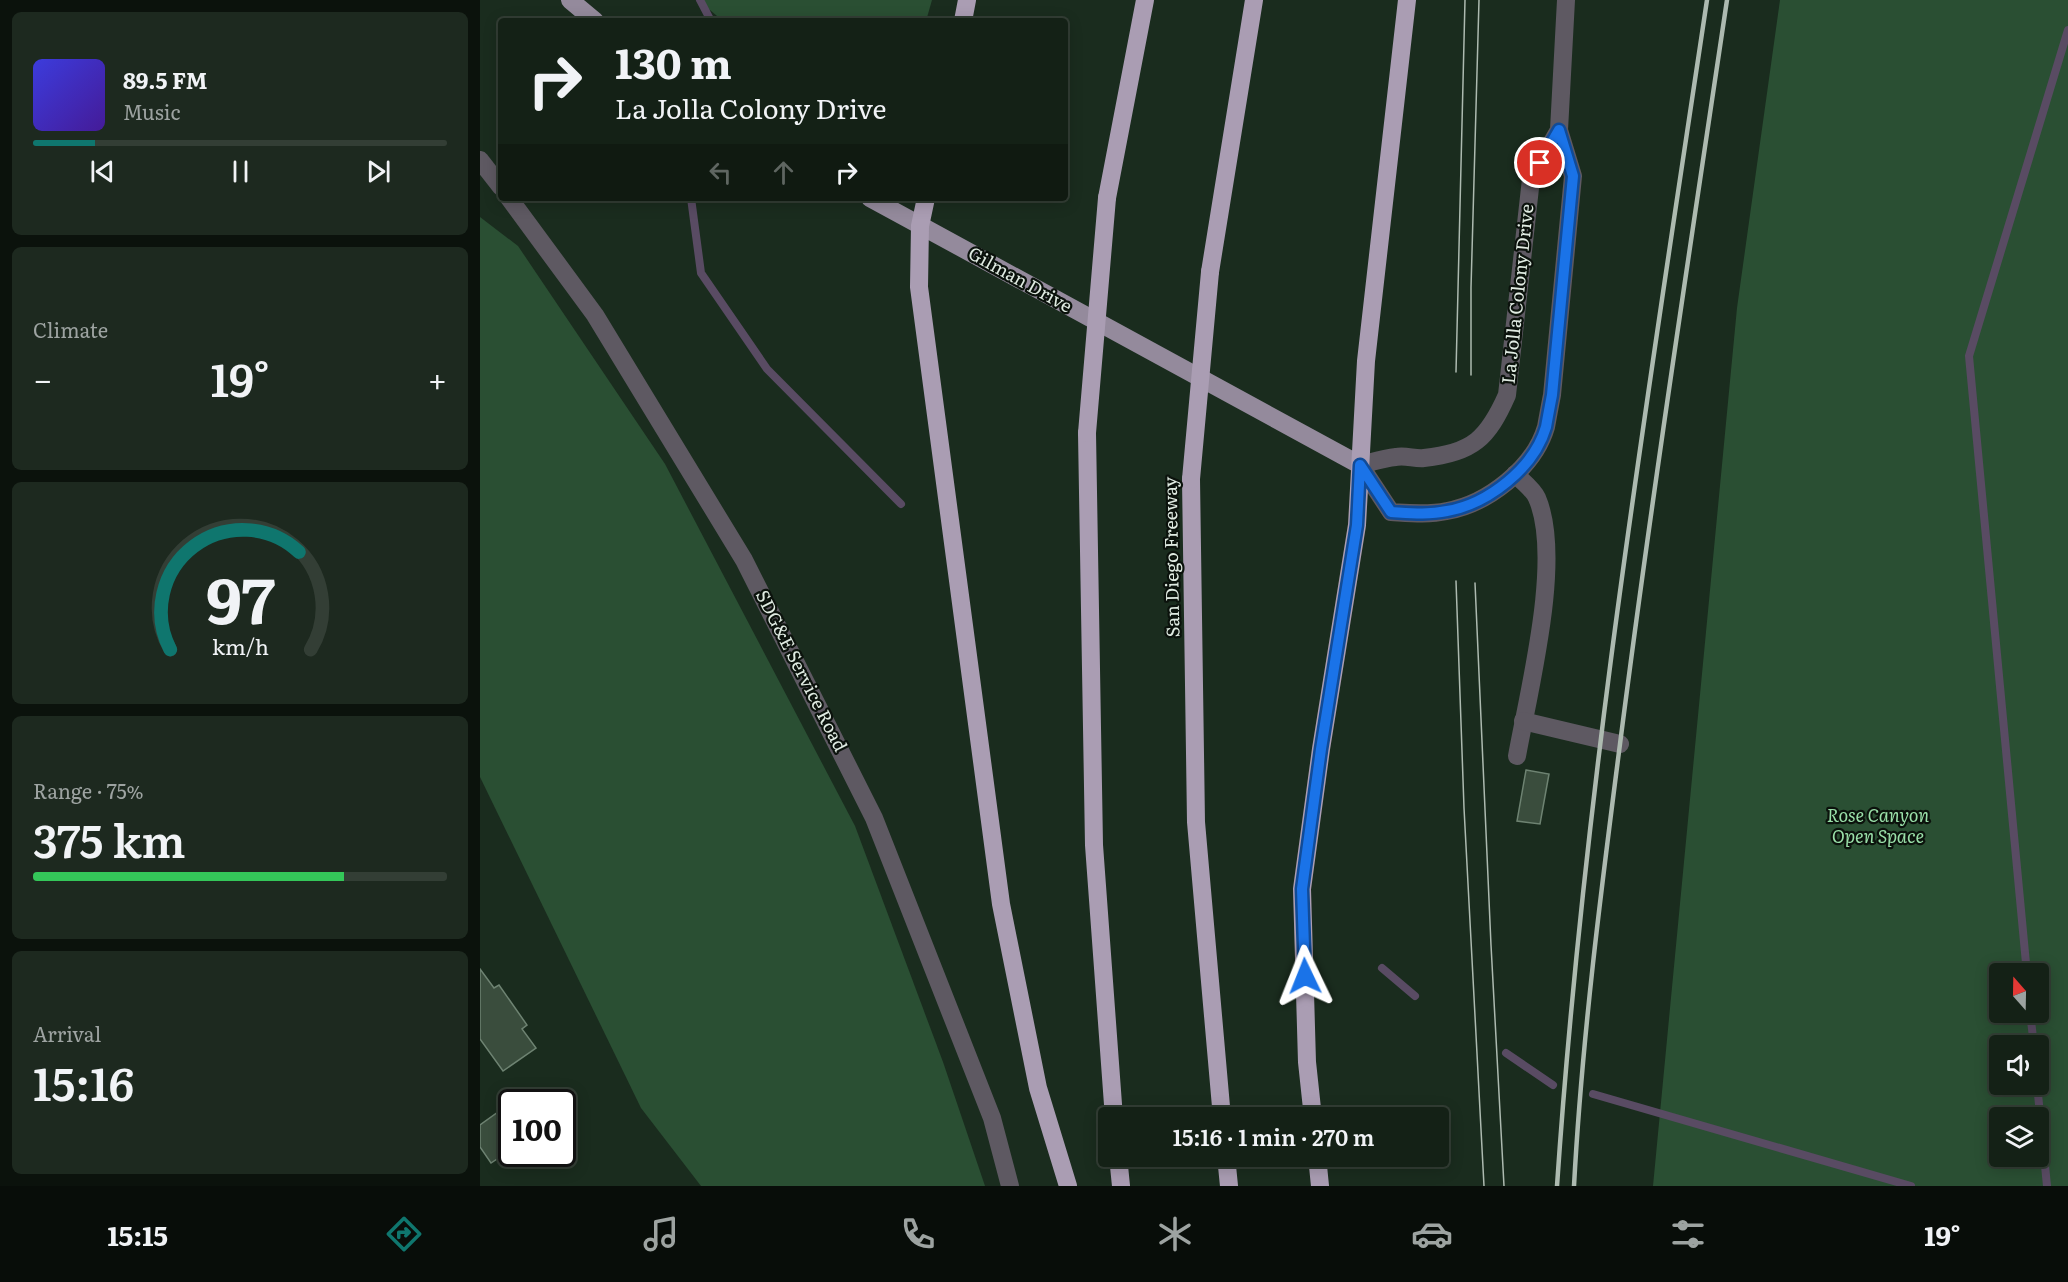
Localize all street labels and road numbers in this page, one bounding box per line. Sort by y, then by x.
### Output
street label: La Jolla Colony Drive [1494,202,1539,385]
street label: Gilman Drive [964,239,1078,318]
street label: San Diego Freeway [1156,476,1185,637]
street label: SDG&E Service Road [750,585,855,756]

